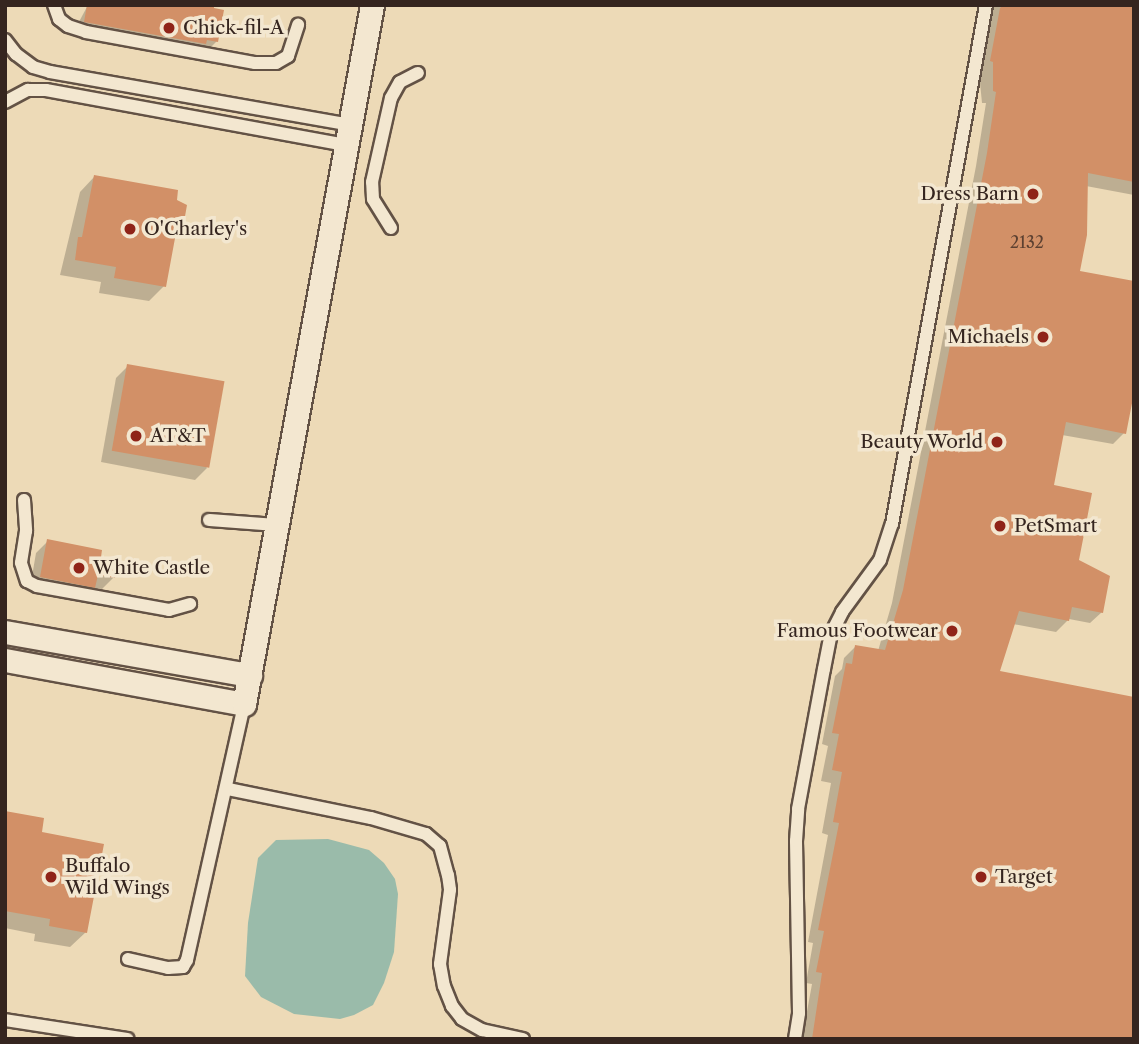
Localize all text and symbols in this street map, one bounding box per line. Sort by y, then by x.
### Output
place label: Chick-fil-A [183,17,284,39]
marker: Chick-fil-A [161,20,177,36]
place label: Dress Barn [920,183,1019,205]
marker: Dress Barn [1025,186,1041,202]
place label: O'Charley's [144,218,247,240]
marker: O'Charley's [122,221,138,237]
house number: 2132 [1010,232,1044,252]
place label: Michaels [948,326,1029,348]
marker: Michaels [1035,329,1051,345]
place label: AT&T [150,425,206,447]
marker: AT&T [128,428,144,444]
place label: Beauty World [859,431,983,453]
marker: Beauty World [989,434,1005,450]
place label: PetSmart [1014,515,1097,537]
marker: PetSmart [992,518,1008,534]
place label: White Castle [93,557,210,579]
marker: White Castle [71,560,87,576]
place label: Famous Footwear [776,620,938,642]
marker: Famous Footwear [944,623,960,639]
place label: Buffalo Wild Wings [65,855,171,899]
place label: Target [995,866,1053,888]
marker: Buffalo Wild Wings [43,869,59,885]
marker: Target [973,869,989,885]

